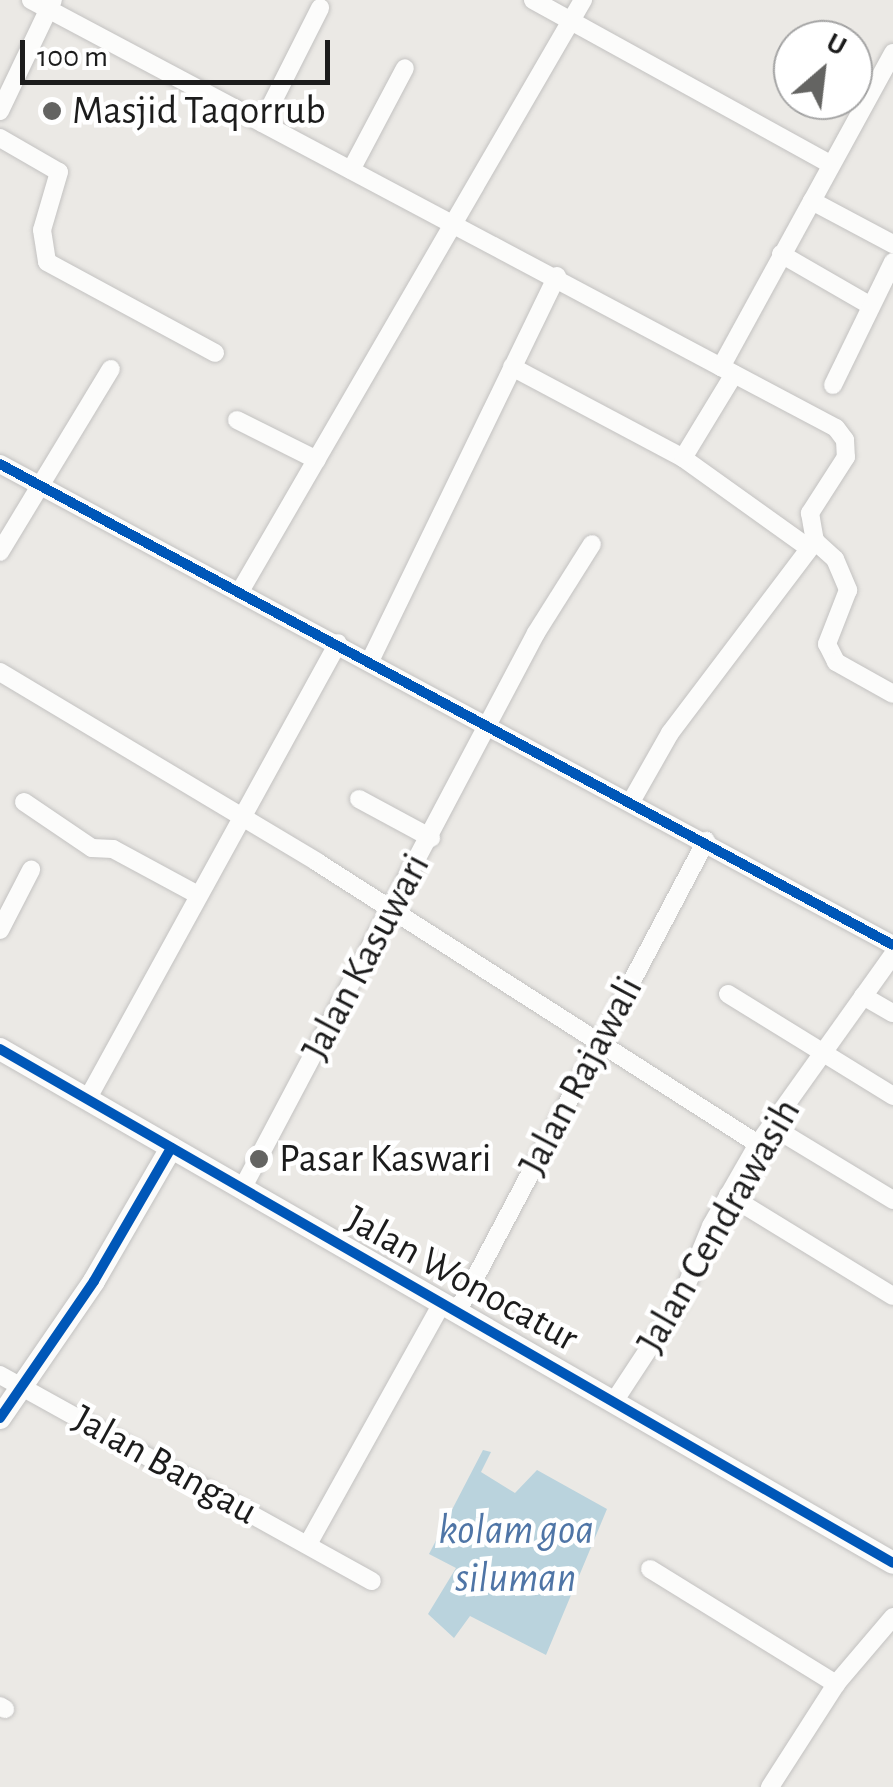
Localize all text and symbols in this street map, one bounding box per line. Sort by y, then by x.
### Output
scale bar [25,20,335,82]
north arrow [773,20,873,120]
text: U [822,29,851,62]
text: 100 m [37,42,108,72]
place label: Masjid Taqorrub [72,87,326,135]
marker: Masjid Taqorrub [41,100,63,122]
street label: Jalan Kasuwari [292,846,440,1068]
street label: Jalan Rajawali [509,968,653,1184]
street label: Jalan Cendrawasih [627,1090,811,1362]
place label: Pasar Kaswari [279,1135,491,1183]
marker: Pasar Kaswari [248,1148,270,1170]
street label: Jalan Wonocatur [338,1195,586,1363]
street label: Jalan Bangau [64,1395,266,1535]
water label: kolam goa siluman [438,1505,594,1604]

